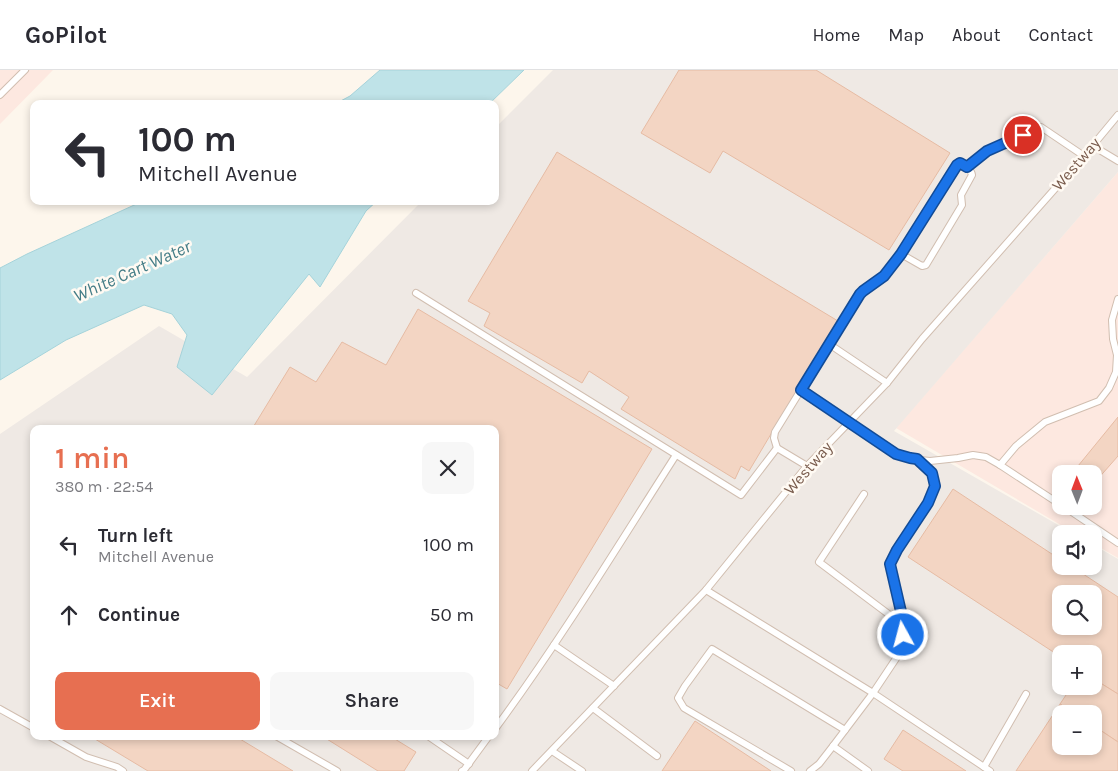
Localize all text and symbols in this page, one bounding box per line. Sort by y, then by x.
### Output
text: GoPilot [25,21,107,49]
text: Home [812,24,860,46]
text: Map [888,24,924,46]
text: About [952,24,1001,46]
text: Contact [1029,24,1093,46]
pin [1002,114,1044,156]
text: 100 m [138,119,237,160]
icon: left [55,120,120,185]
icon: arrive [1009,121,1037,149]
street label: Westway [1048,133,1105,194]
text: Mitchell Avenue [138,161,297,187]
water label: White Cart Water [70,235,195,307]
street label: Westway [780,437,837,498]
text: 1 min [55,440,129,476]
button: close [422,442,474,494]
north arrow [1052,465,1102,515]
map controls [1052,465,1102,755]
text: 380 m · 22:54 [55,477,153,496]
text: Turn left [98,525,173,547]
button: sound [1052,525,1102,575]
icon: left [55,531,83,559]
text: 100 m [423,534,474,556]
text: Mitchell Avenue [98,547,214,566]
button: search [1052,585,1102,635]
icon: ahead [55,601,83,629]
text: Continue [98,604,180,626]
text: 50 m [430,604,474,626]
position arrow [876,608,928,660]
button: + [1052,645,1102,695]
button: Exit [55,672,260,730]
button: Share [270,672,474,730]
button: − [1052,705,1102,755]

